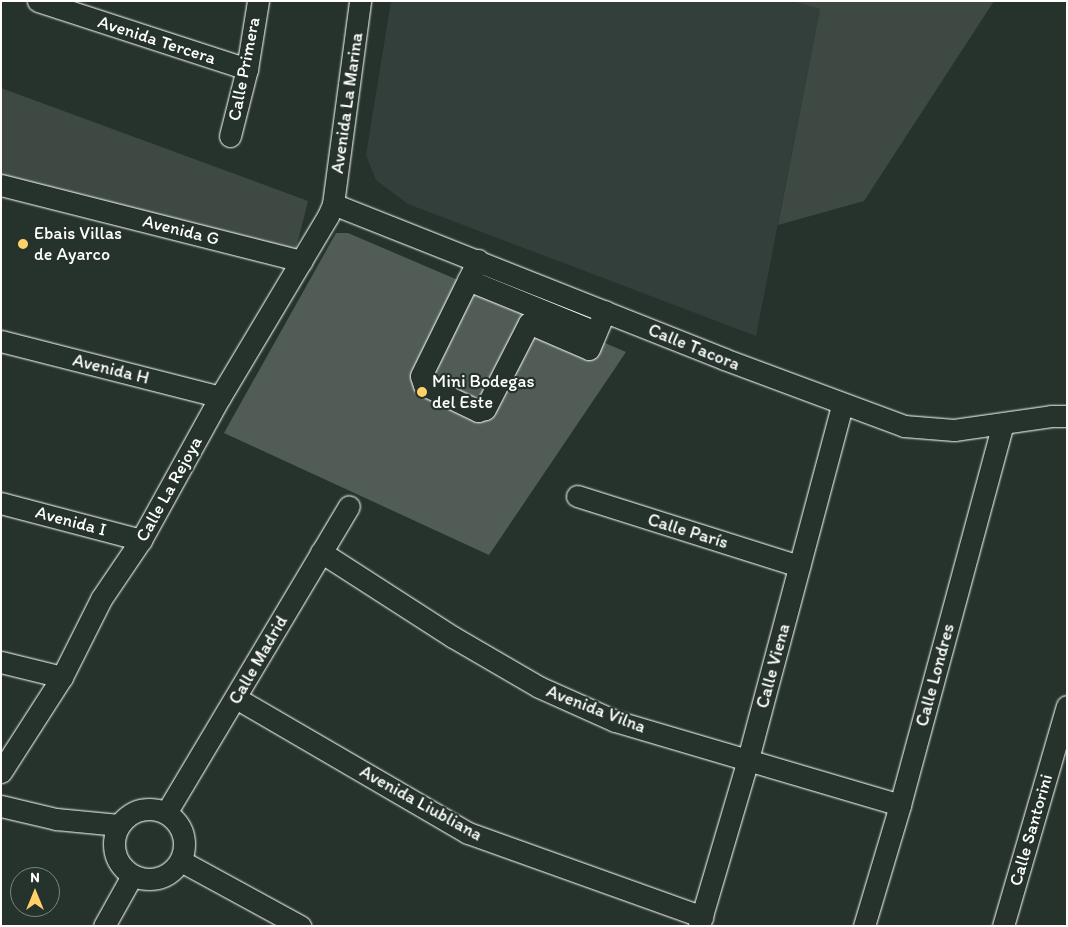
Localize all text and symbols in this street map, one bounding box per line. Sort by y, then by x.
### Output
street label: Avenida Tercera [95,11,219,69]
street label: Calle Primera [223,15,265,123]
street label: Avenida La Marina [326,31,368,175]
street label: Avenida G [141,210,221,250]
place label: Ebais Villas de Ayarco [34,223,122,266]
marker: Ebais Villas de Ayarco [16,237,30,251]
street label: Calle Tacora [646,319,742,375]
street label: Avenida H [71,349,151,389]
place label: Mini Bodegas del Este [432,371,535,414]
marker: Mini Bodegas del Este [416,386,428,398]
street label: Calle La Rejoya [131,433,207,545]
street label: Avenida I [33,501,109,541]
street label: Calle París [645,509,731,553]
street label: Calle Madrid [224,612,292,708]
street label: Calle Viena [751,621,795,711]
street label: Calle Londres [911,621,959,729]
street label: Avenida Vilna [543,680,649,738]
street label: Avenida Liubliana [356,760,486,846]
street label: Calle Santorini [1005,771,1057,889]
north arrow [10,867,60,917]
text: N [30,869,40,886]

